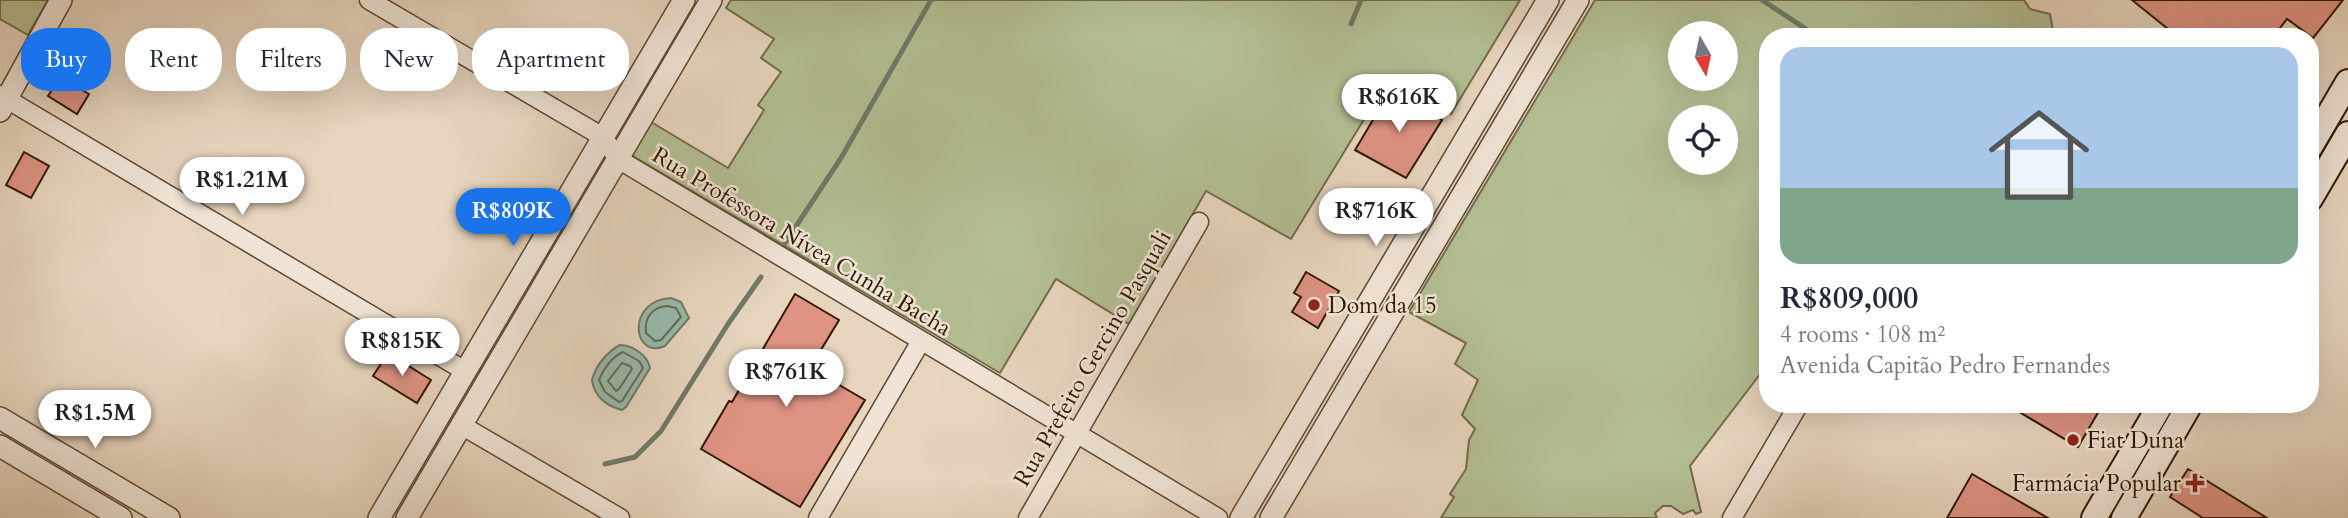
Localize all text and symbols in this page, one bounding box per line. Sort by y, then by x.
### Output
north arrow [1668,21,1738,91]
map controls [1668,21,1738,175]
chip: Buy [21,28,111,91]
chip: Rent [125,28,222,91]
chip: Filters [236,28,346,91]
chip: New [360,28,458,91]
chip: Apartment [472,28,629,91]
pin: R$616K [1342,74,1456,134]
text: R$616K [1358,81,1440,112]
icon: home [1976,92,2102,218]
button: locate [1668,105,1738,175]
street label: Rua Professora Nívea Cunha Bacha [646,140,957,343]
pin: R$1.21M [177,158,307,217]
text: R$1.21M [195,164,289,195]
pin: R$809K [456,188,570,248]
pin: R$716K [1319,188,1433,248]
text: R$809K [472,195,554,226]
text: R$716K [1335,195,1417,226]
street label: Rua Prefeito Gercino Pasquali [1006,224,1179,492]
text: R$809,000 [1780,278,1918,319]
place label: Dom da 15 [1328,290,1437,321]
marker: Dom da 15 [1306,297,1322,313]
pin: R$815K [345,318,459,378]
text: 4 rooms · 108 m² [1780,319,1945,350]
text: R$815K [361,325,443,356]
pin: R$761K [729,350,843,409]
text: Avenida Capitão Pedro Fernandes [1780,350,2110,381]
text: R$761K [745,356,827,387]
pin: R$1.5M [38,391,152,450]
text: R$1.5M [54,397,136,428]
place label: Fiat Duna [2087,425,2184,456]
marker: Fiat Duna [2065,432,2081,448]
place label: Farmácia Popular [2012,468,2182,499]
marker: Farmácia Popular [2187,475,2203,491]

